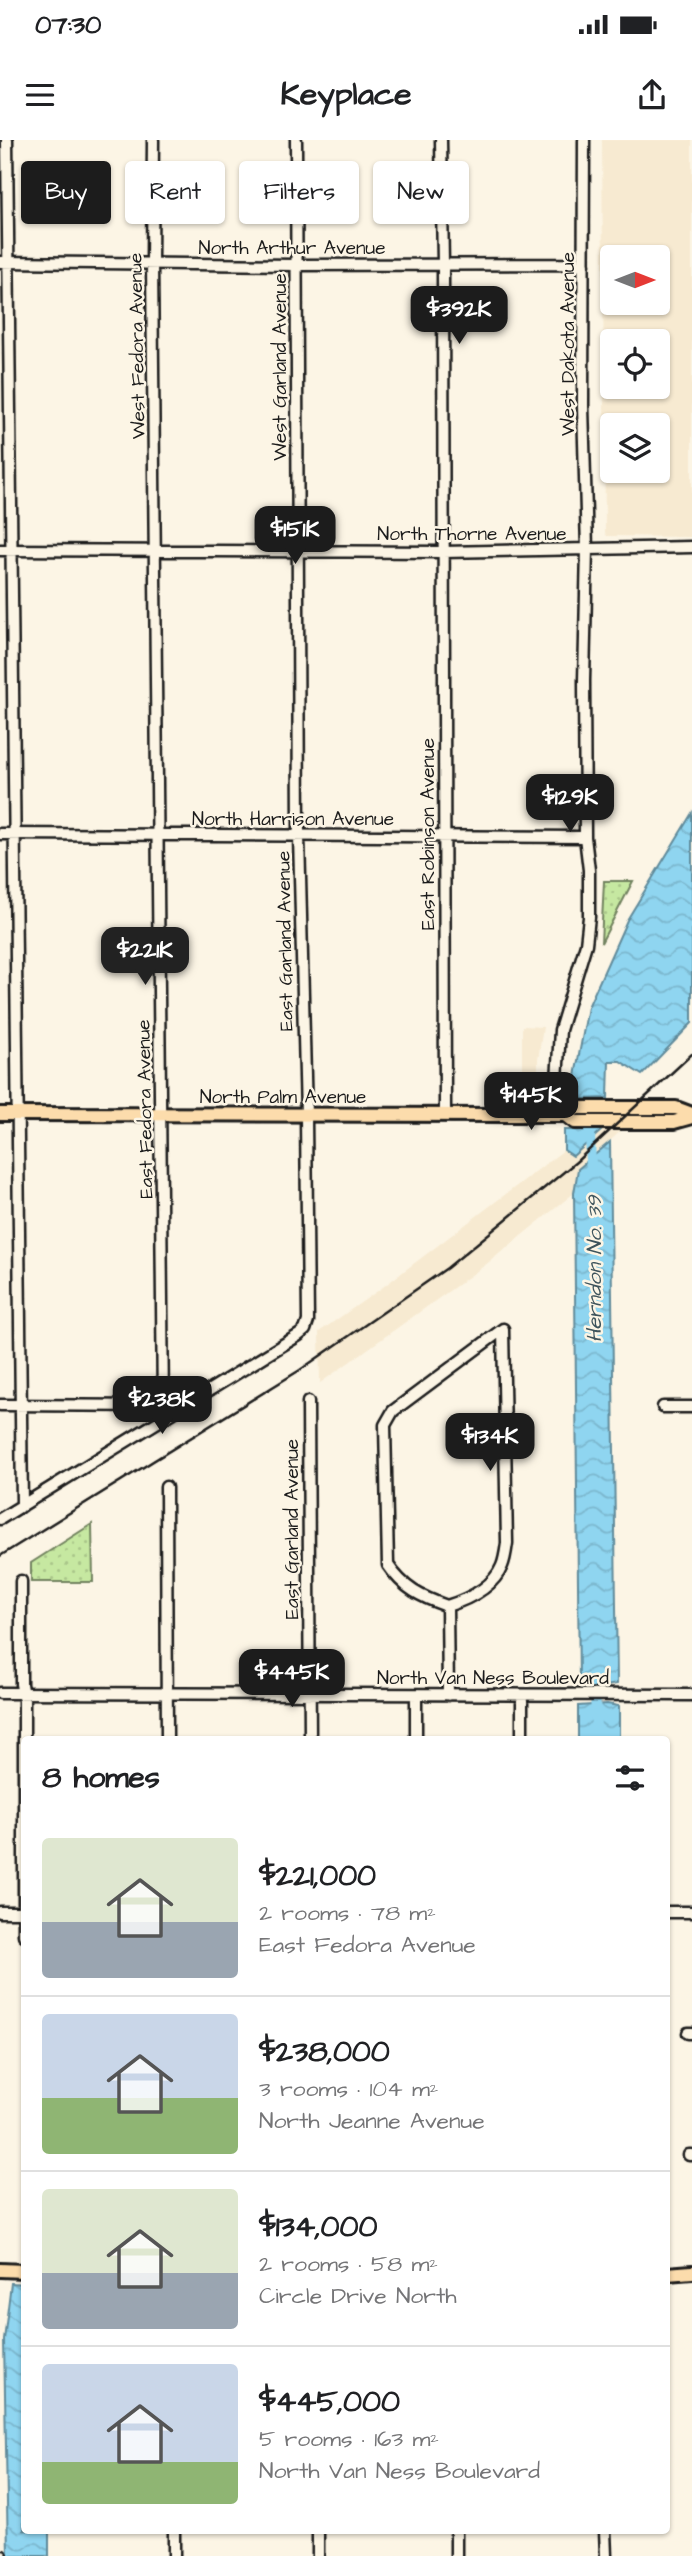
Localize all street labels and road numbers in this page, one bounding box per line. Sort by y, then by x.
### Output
street label: North Arthur Avenue [199,235,386,262]
street label: West Dakota Avenue [555,252,582,436]
street label: West Fedora Avenue [122,253,153,439]
street label: West Garland Avenue [267,273,294,461]
street label: North Thorne Avenue [377,521,567,548]
street label: East Robinson Avenue [415,738,442,930]
street label: North Harrison Avenue [192,806,394,833]
street label: East Garland Avenue [270,851,301,1031]
street label: East Fedora Avenue [130,1019,161,1199]
street label: North Palm Avenue [200,1084,366,1111]
street label: East Garland Avenue [279,1439,306,1619]
street label: North Van Ness Boulevard [377,1665,609,1692]

